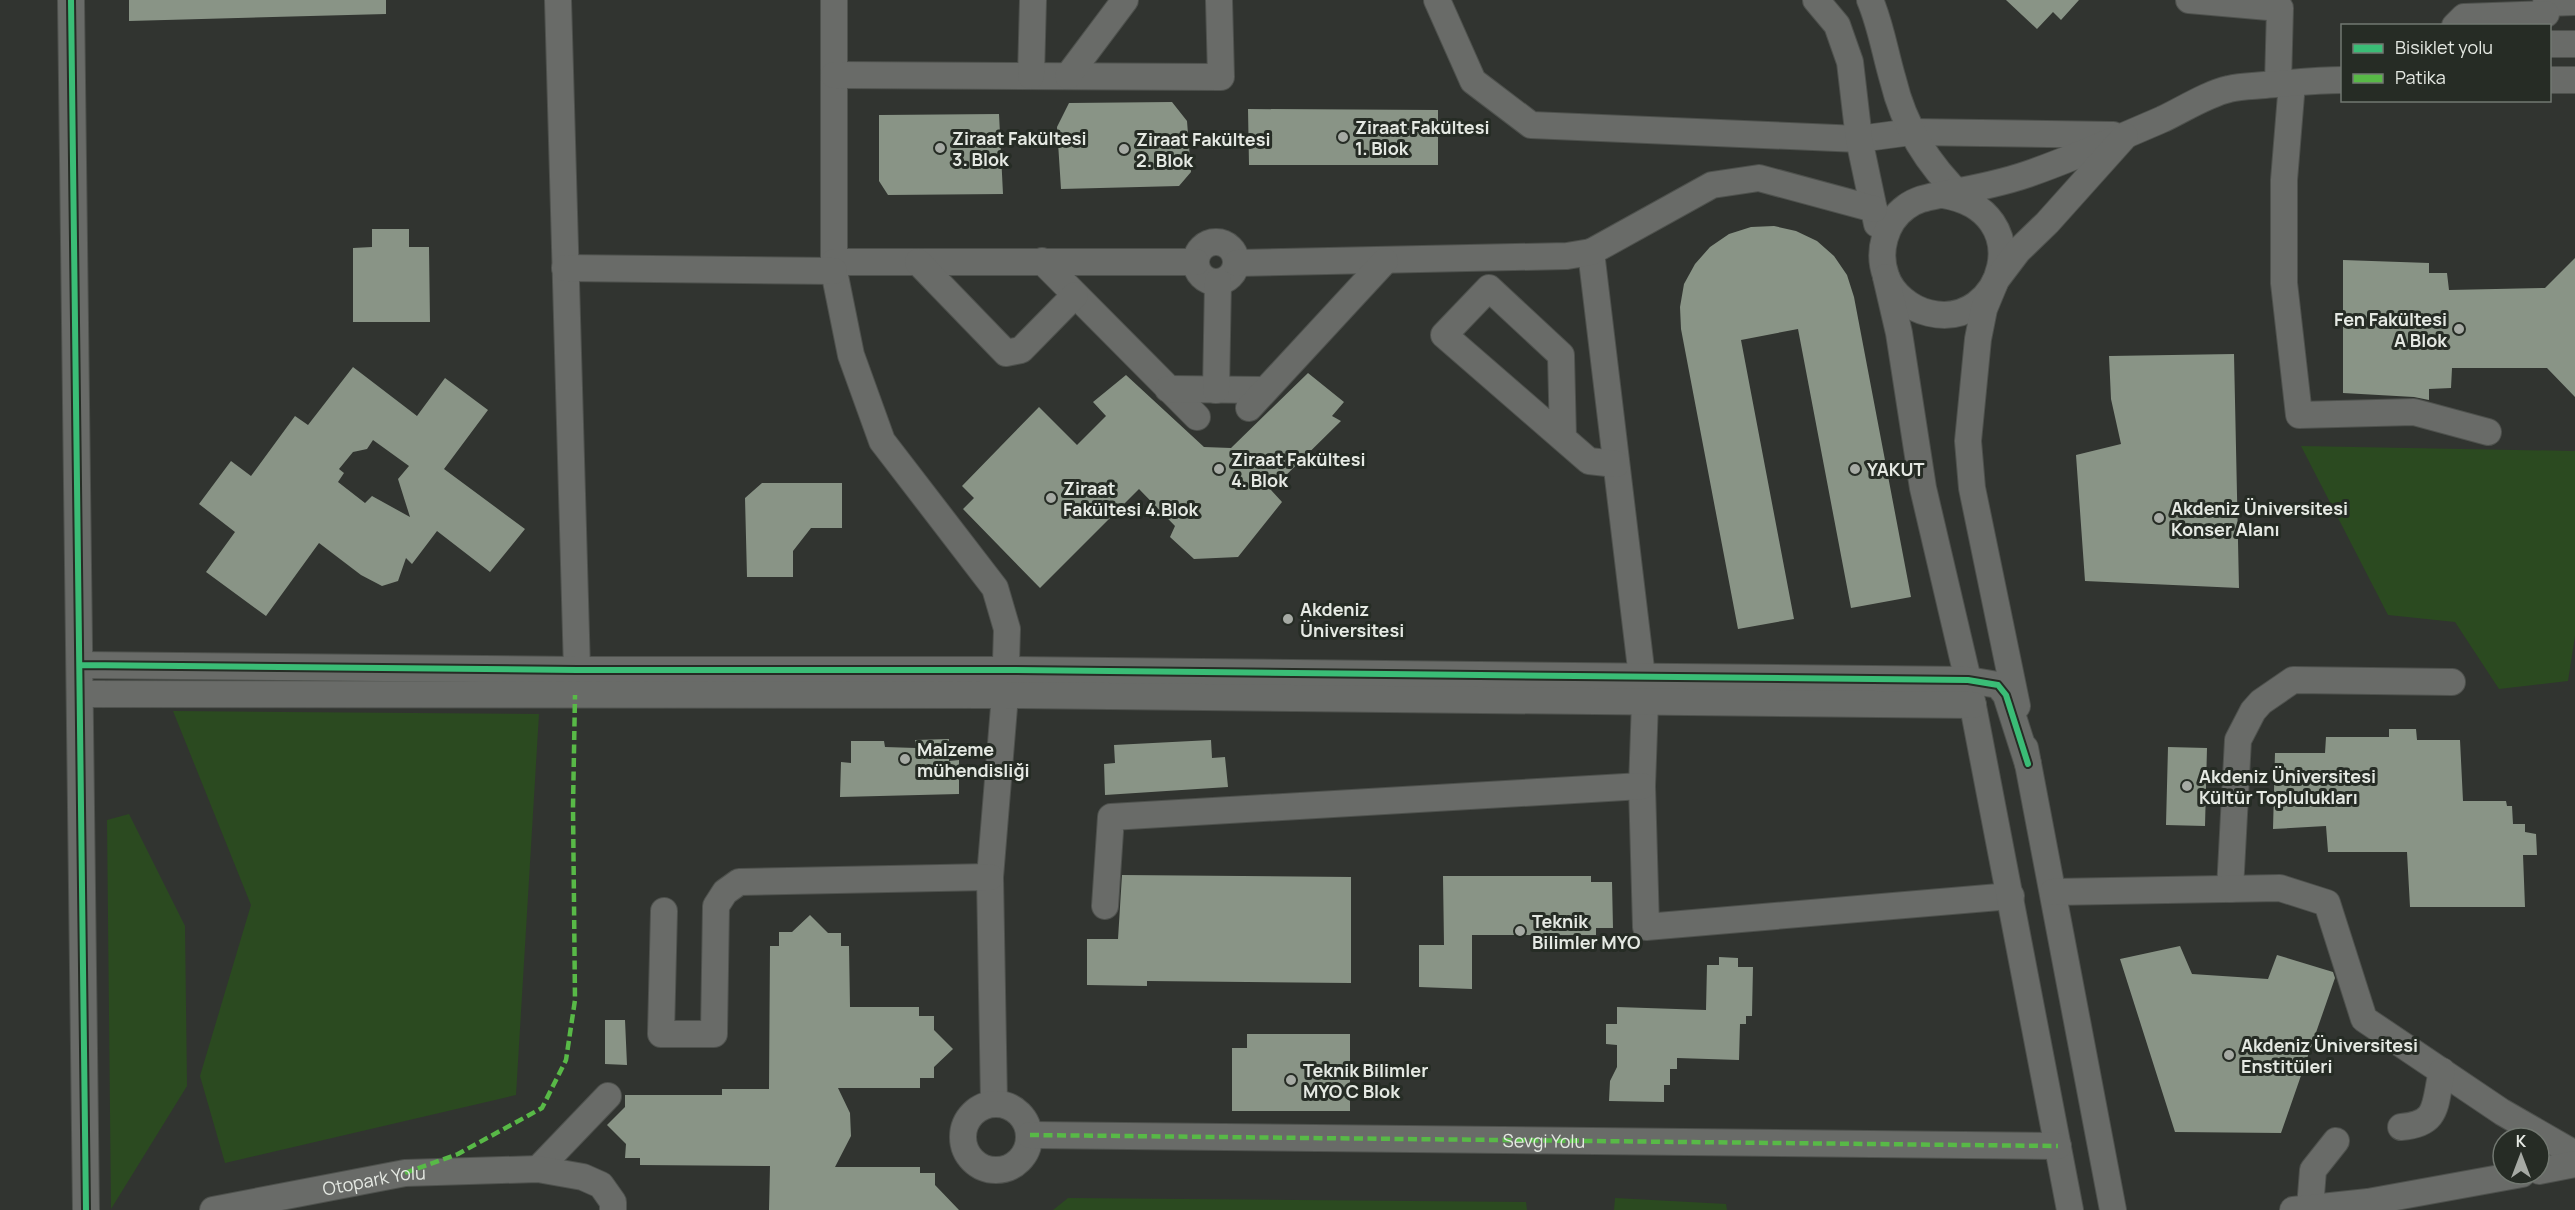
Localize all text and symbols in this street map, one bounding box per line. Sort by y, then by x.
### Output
legend [2341,24,2551,102]
text: Bisiklet yolu [2395,35,2493,59]
text: Patika [2395,65,2446,89]
place label: Ziraat Fakültesi 1. Blok [1355,115,1489,160]
place label: Ziraat Fakültesi 3. Blok [952,126,1086,171]
place label: Ziraat Fakültesi 2. Blok [1136,127,1270,172]
marker: Ziraat Fakültesi 1. Blok [1336,130,1350,144]
marker: Ziraat Fakültesi 3. Blok [933,141,947,155]
marker: Ziraat Fakültesi 2. Blok [1117,142,1131,156]
place label: Fen Fakültesi A Blok [2334,307,2448,352]
marker: Fen Fakültesi A Blok [2452,322,2466,336]
place label: Ziraat Fakültesi 4. Blok [1231,447,1365,492]
place label: YAKUT [1867,457,1924,481]
marker: Ziraat Fakültesi 4. Blok [1212,462,1226,476]
marker: YAKUT [1848,462,1862,476]
place label: Ziraat Fakültesi 4.Blok [1063,476,1200,521]
marker: Ziraat Fakültesi 4.Blok [1044,491,1058,505]
place label: Akdeniz Üniversitesi Konser Alanı [2171,496,2348,541]
marker: Akdeniz Üniversitesi Konser Alanı [2152,511,2166,525]
place label: Akdeniz Üniversitesi [1300,597,1404,642]
marker: Akdeniz Üniversitesi [1281,612,1295,626]
place label: Malzeme mühendisliği [917,737,1030,782]
marker: Malzeme mühendisliği [898,752,912,766]
place label: Akdeniz Üniversitesi Kültür Toplulukları [2199,764,2376,809]
marker: Akdeniz Üniversitesi Kültür Toplulukları [2180,779,2194,793]
place label: Teknik Bilimler MYO [1532,909,1641,954]
marker: Teknik Bilimler MYO [1513,924,1527,938]
place label: Akdeniz Üniversitesi Enstitüleri [2241,1033,2418,1078]
marker: Akdeniz Üniversitesi Enstitüleri [2222,1048,2236,1062]
place label: Teknik Bilimler MYO C Blok [1303,1058,1428,1103]
marker: Teknik Bilimler MYO C Blok [1284,1073,1298,1087]
north arrow [2491,1126,2551,1186]
street label: Sevgi Yolu [1503,1128,1585,1153]
text: K [2516,1130,2527,1152]
street label: Otopark Yolu [321,1160,426,1201]

